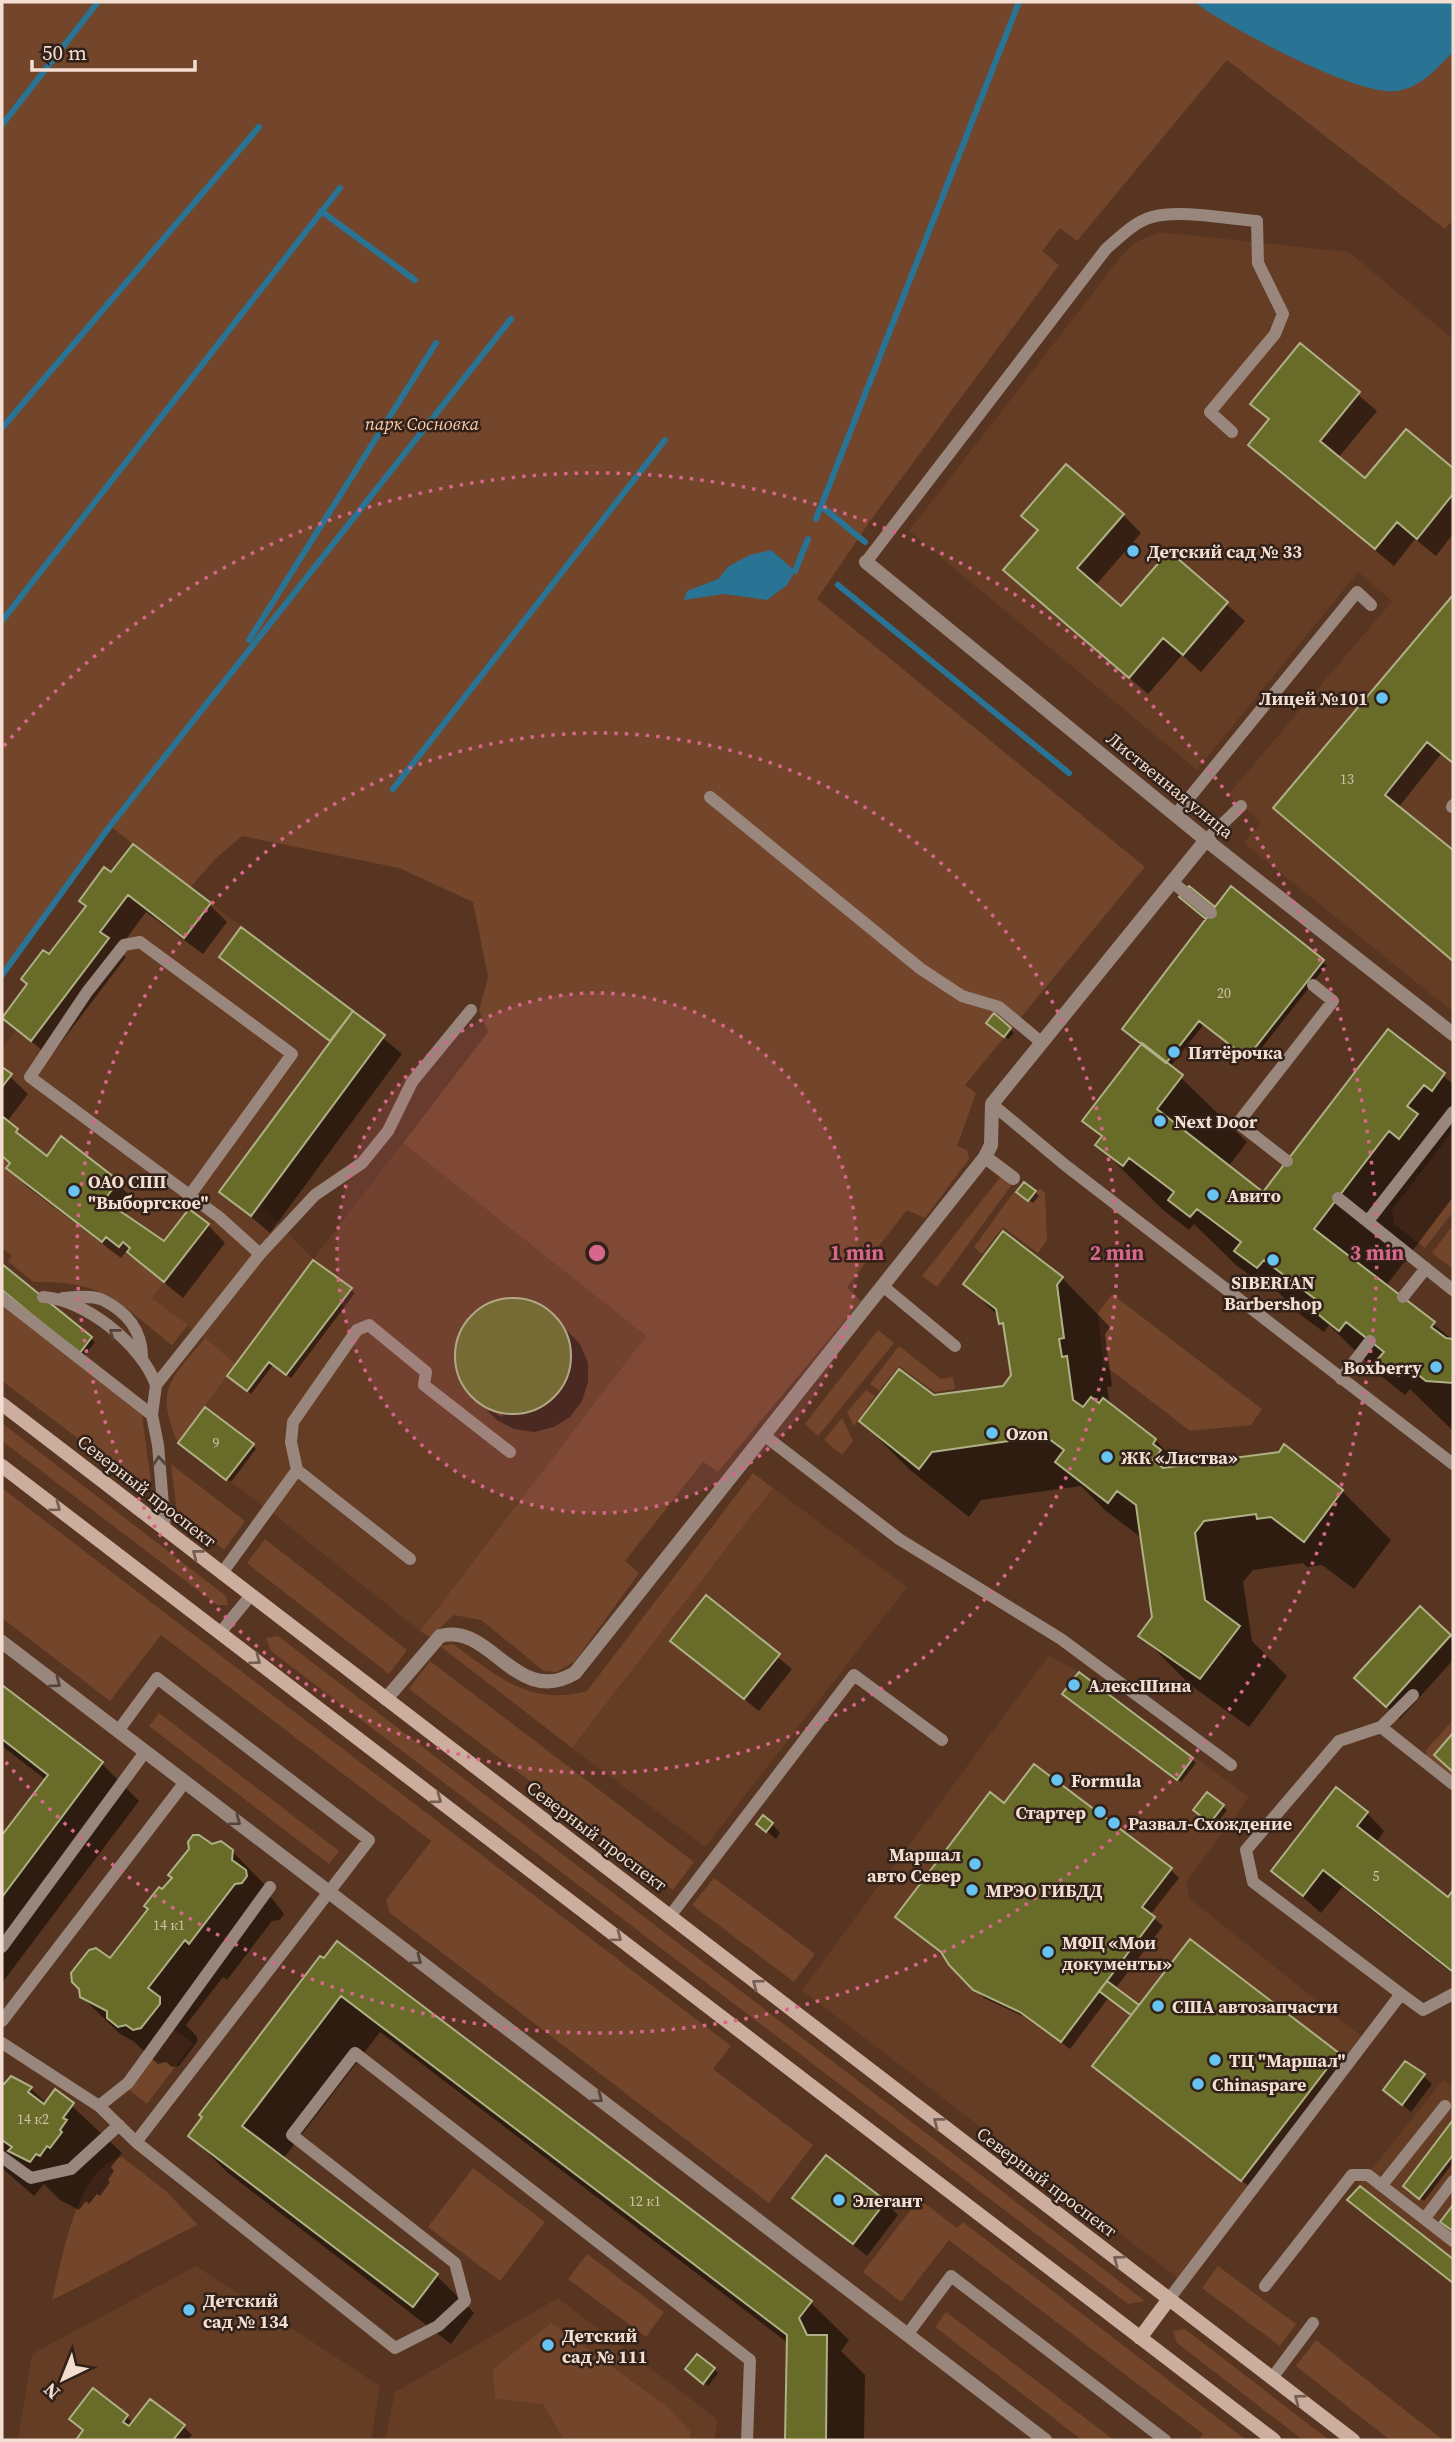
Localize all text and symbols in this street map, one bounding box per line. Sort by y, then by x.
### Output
scale bar [32,28,194,72]
text: 50 m [42,38,87,67]
park label: парк Сосновка [365,411,480,436]
place label: Детский сад № 33 [1147,539,1302,564]
marker: Детский сад № 33 [1125,543,1141,559]
place label: Лицей №101 [1259,686,1368,711]
marker: Лицей №101 [1374,690,1390,706]
street label: Лиственная улица [1101,726,1240,845]
house number: 13 [1340,769,1354,789]
house number: 20 [1217,983,1231,1003]
place label: Пятёрочка [1188,1040,1283,1065]
marker: Пятёрочка [1166,1044,1182,1060]
place label: Next Door [1174,1109,1258,1134]
marker: Next Door [1152,1113,1168,1129]
place label: ОАО СПП "Выборгское" [88,1169,209,1215]
marker: ОАО СПП "Выборгское" [66,1183,82,1199]
place label: Авито [1227,1183,1281,1208]
marker: Авито [1205,1187,1221,1203]
text: 1 min [830,1238,884,1267]
text: 2 min [1090,1238,1144,1267]
text: 3 min [1350,1238,1404,1267]
centre of rings [585,1241,609,1265]
marker: SIBERIAN Barbershop [1265,1252,1281,1268]
place label: SIBERIAN Barbershop [1224,1270,1322,1316]
one-way arrow [109,1328,122,1341]
place label: Boxberry [1343,1355,1422,1380]
marker: Boxberry [1428,1359,1444,1375]
place label: Ozon [1006,1421,1048,1446]
marker: Ozon [984,1425,1000,1441]
street label: Северный проспект [72,1429,222,1553]
house number: 9 [213,1433,220,1453]
place label: ЖК «Листва» [1121,1445,1238,1470]
marker: ЖК «Листва» [1099,1449,1115,1465]
one-way arrow [152,1455,167,1466]
one-way arrow [48,1499,61,1512]
one-way arrow [192,1549,205,1562]
one-way arrow [248,1652,261,1665]
place label: АлексШина [1088,1673,1192,1698]
one-way arrow [48,1675,61,1687]
marker: АлексШина [1066,1677,1082,1693]
place label: Formula [1071,1768,1142,1793]
marker: Formula [1049,1772,1065,1788]
street label: Северный проспект [522,1775,673,1897]
one-way arrow [429,1790,441,1803]
place label: Стартер [1016,1800,1086,1825]
marker: Стартер [1092,1804,1108,1820]
place label: Развал-Схождение [1128,1811,1292,1836]
one-way arrow [229,1813,241,1826]
marker: Развал-Схождение [1106,1815,1122,1831]
place label: Маршал авто Север [867,1842,961,1888]
marker: Маршал авто Север [967,1856,983,1872]
house number: 5 [1373,1866,1380,1886]
place label: МРЭО ГИБДД [986,1878,1103,1903]
marker: МРЭО ГИБДД [964,1882,980,1898]
house number: 14 к1 [153,1915,185,1935]
one-way arrow [609,1929,622,1942]
place label: МФЦ «Мои документы» [1062,1930,1172,1976]
marker: МФЦ «Мои документы» [1040,1944,1056,1960]
one-way arrow [409,1951,422,1964]
one-way arrow [752,1979,765,1992]
place label: США автозапчасти [1172,1994,1338,2019]
marker: США автозапчасти [1150,1998,1166,2014]
place label: ТЦ "Маршал" [1229,2048,1346,2073]
marker: ТЦ "Маршал" [1207,2052,1223,2068]
place label: Chinaspare [1212,2072,1306,2097]
marker: Chinaspare [1190,2076,1206,2092]
one-way arrow [590,2089,603,2102]
house number: 14 к2 [17,2109,49,2129]
one-way arrow [933,2118,945,2131]
street label: Северный проспект [972,2121,1123,2243]
place label: Элегант [853,2188,922,2213]
house number: 12 к1 [629,2191,661,2211]
marker: Элегант [831,2192,847,2208]
one-way arrow [1114,2256,1126,2269]
place label: Детский сад № 134 [203,2288,289,2334]
marker: Детский сад № 134 [181,2302,197,2318]
place label: Детский сад № 111 [562,2323,648,2369]
marker: Детский сад № 111 [540,2337,556,2353]
north arrow [28,2344,98,2414]
text: N [37,2377,65,2406]
one-way arrow [1294,2394,1307,2407]

